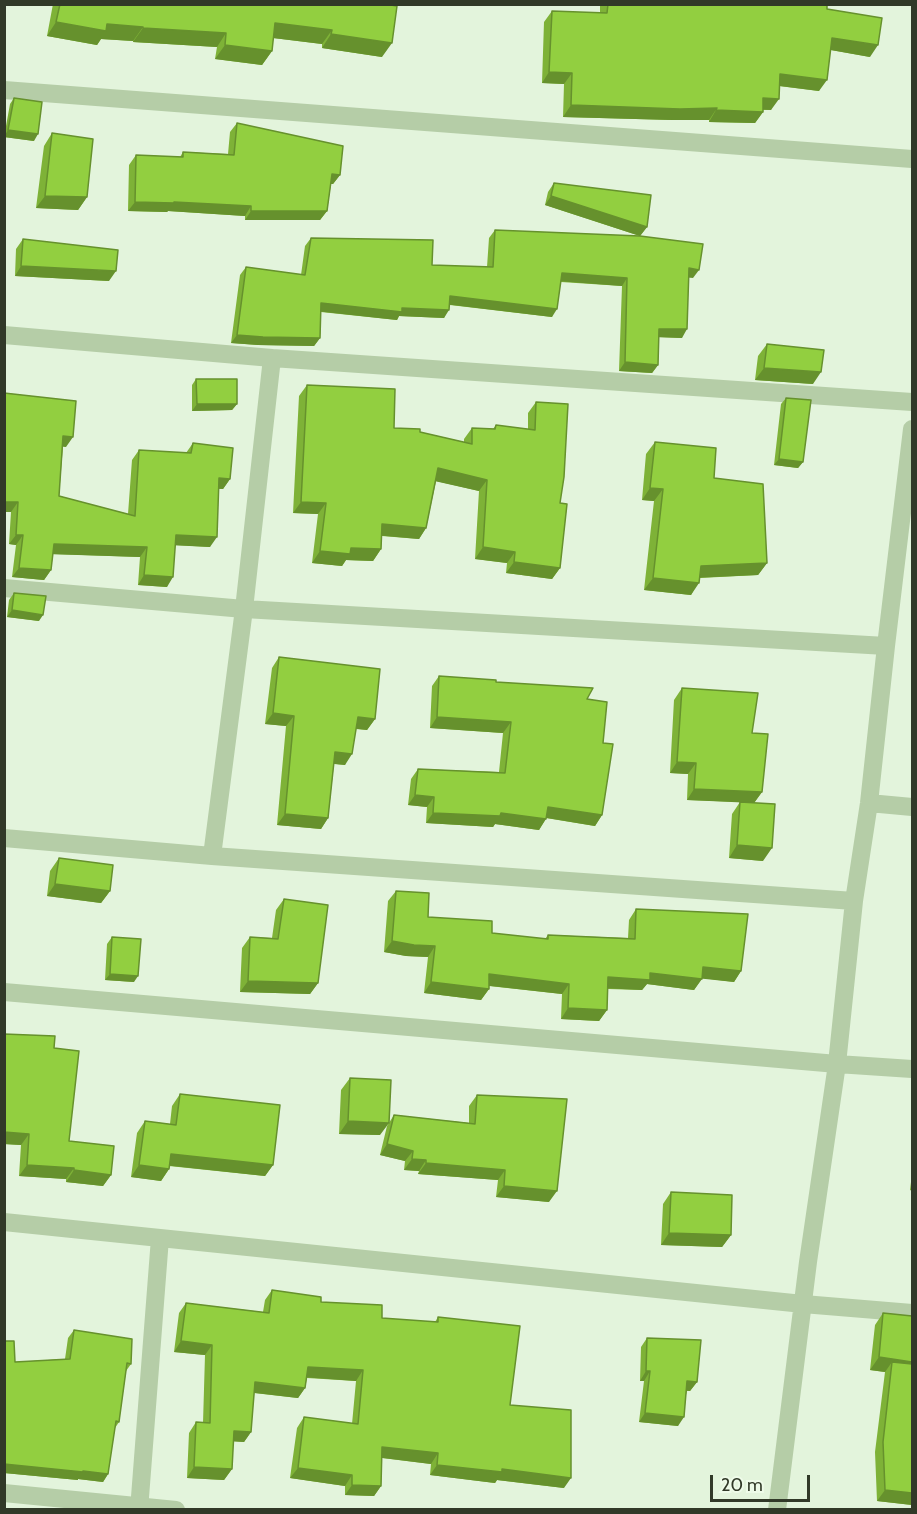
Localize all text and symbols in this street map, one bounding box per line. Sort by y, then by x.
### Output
scale bar [713,1463,814,1501]
text: 20 m [721,1474,763,1496]

